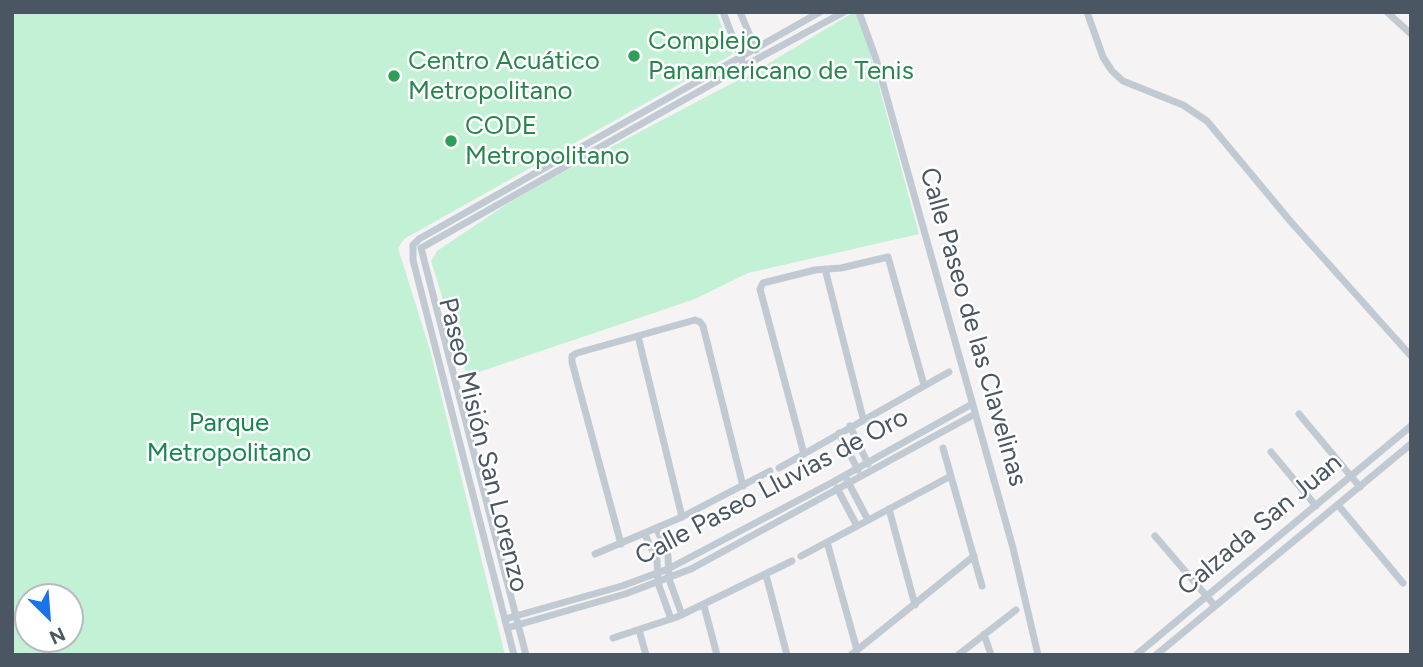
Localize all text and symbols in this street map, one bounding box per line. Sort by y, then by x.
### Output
place label: Complejo Panamericano de Tenis [648,25,914,86]
place label: Centro Acuático Metropolitano [408,45,600,106]
marker: Complejo Panamericano de Tenis [626,48,642,64]
marker: Centro Acuático Metropolitano [386,68,402,84]
place label: CODE Metropolitano [465,110,630,172]
marker: CODE Metropolitano [443,133,459,149]
street label: Calle Paseo de las Clavelinas [913,164,1033,490]
street label: Paseo Misión San Lorenzo [431,295,535,595]
street label: Calle Paseo Lluvias de Oro [630,402,914,572]
park label: Parque Metropolitano [147,407,311,468]
street label: Calzada San Juan [1172,447,1348,603]
north arrow [14,583,84,653]
text: N [46,622,69,649]

